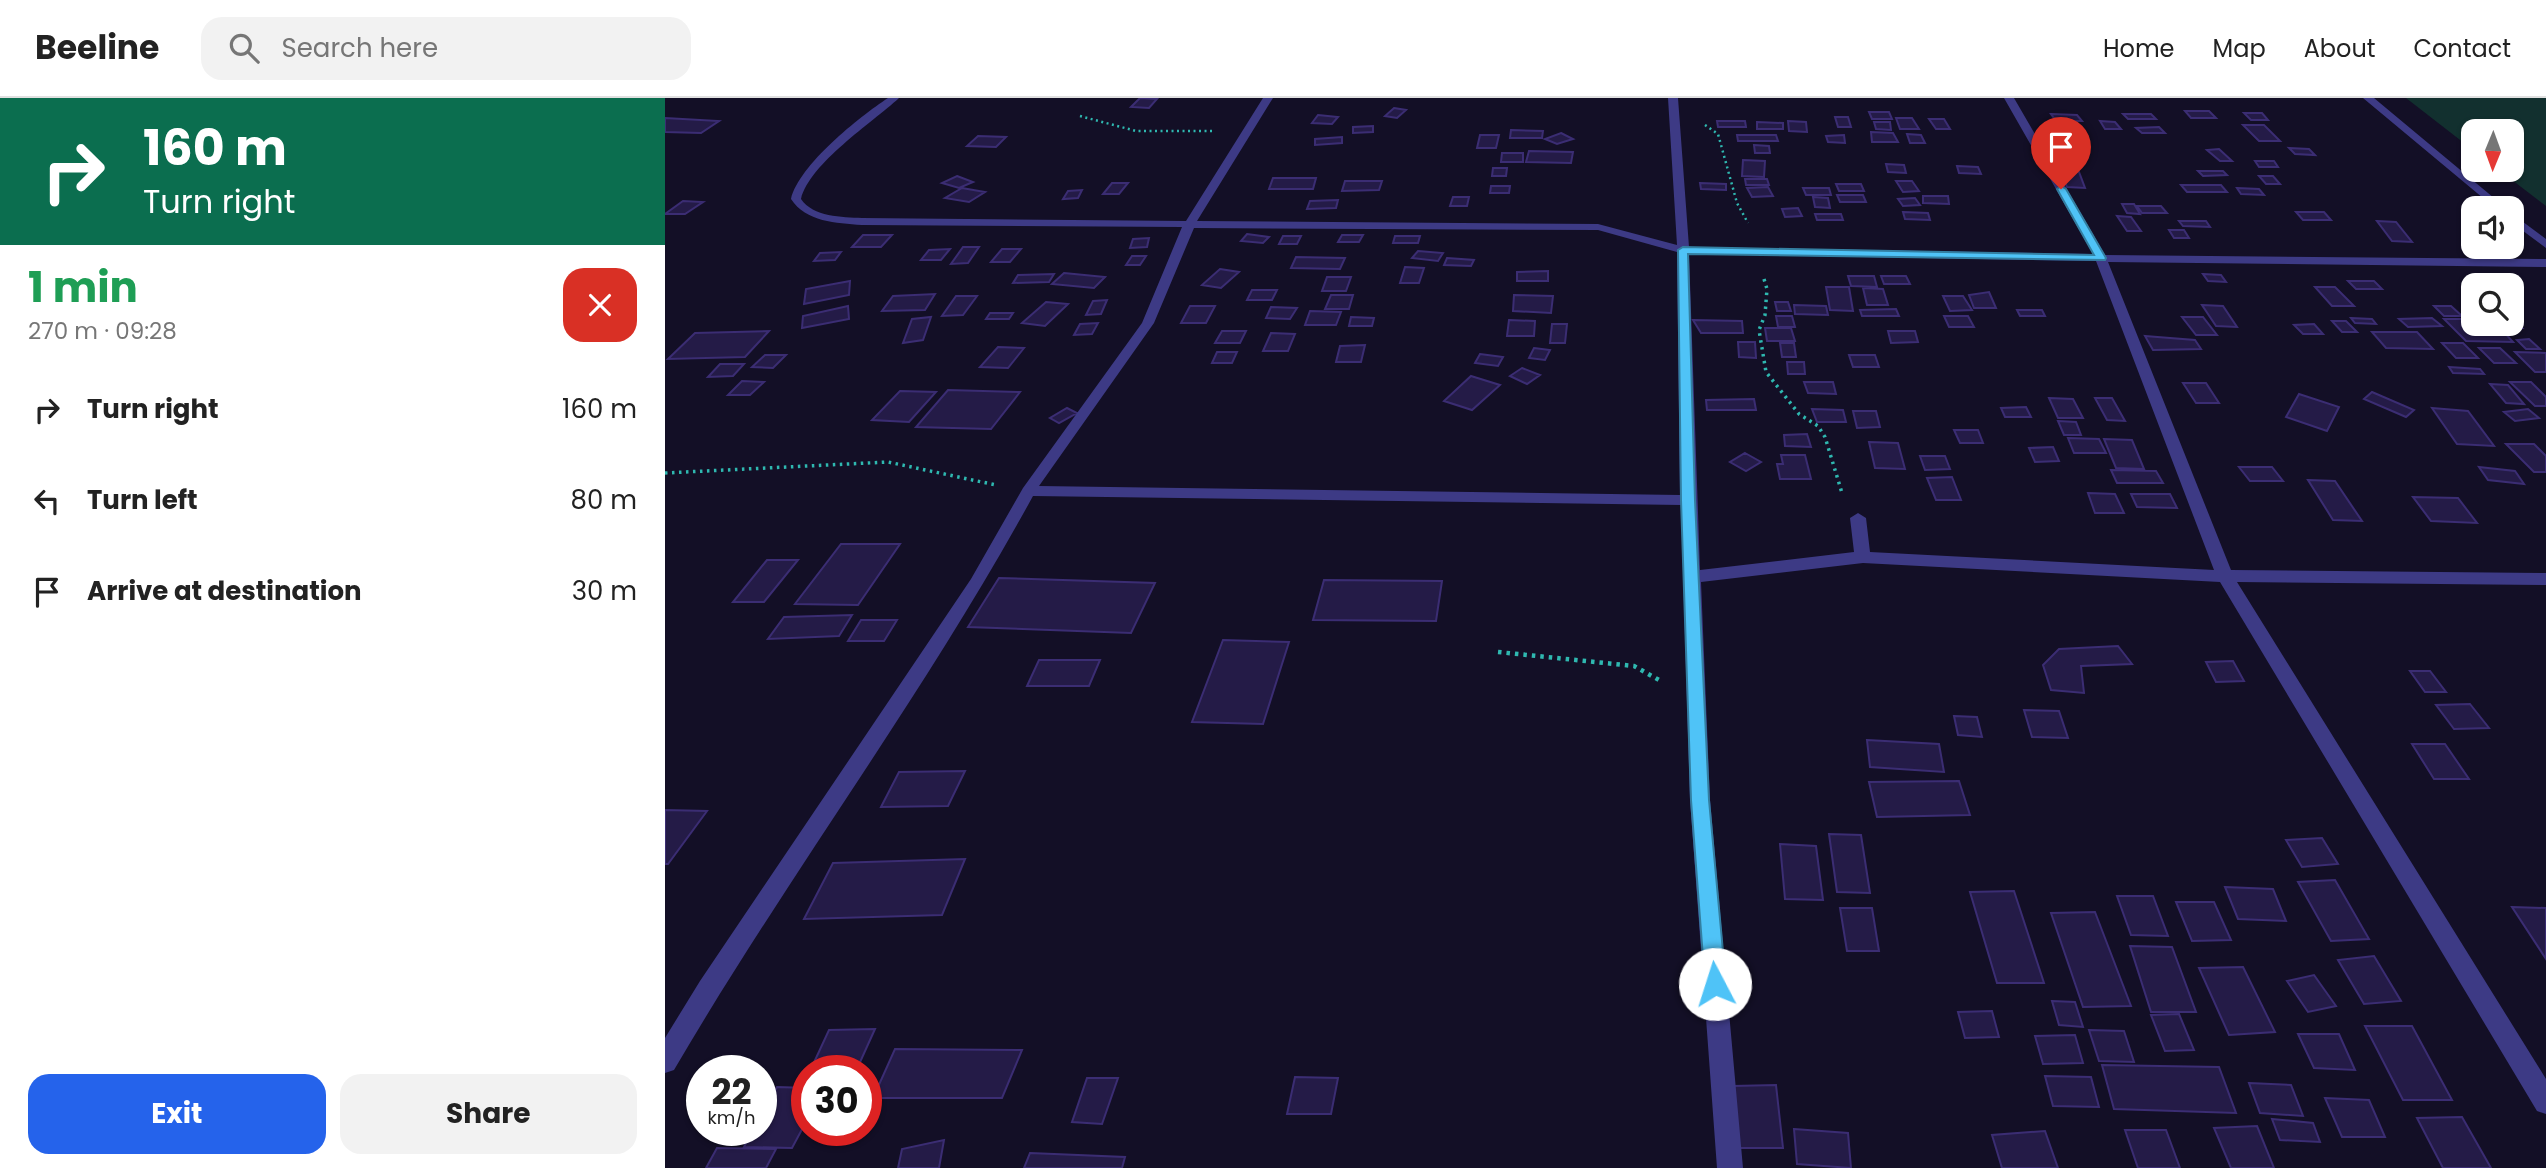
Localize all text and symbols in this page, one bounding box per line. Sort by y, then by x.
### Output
search box [201,17,691,80]
text: Beeline [35,24,159,71]
icon: search [225,29,263,67]
text: Search here [281,30,438,66]
text: Home [2103,32,2175,65]
text: Map [2213,32,2266,65]
text: About [2304,32,2375,65]
text: Contact [2413,32,2511,65]
text: 160 m [143,114,287,182]
pin [2031,117,2091,189]
north arrow [2461,119,2523,182]
map controls [2461,119,2524,336]
icon: right [28,126,119,217]
icon: arrive [2042,128,2080,166]
text: Turn right [143,179,295,224]
button: sound [2461,196,2524,259]
text: 1 min [28,258,138,317]
button: close [563,268,637,342]
button: search [2461,273,2524,336]
text: 270 m · 09:28 [28,315,177,347]
icon: right [28,391,66,429]
text: Turn right [87,391,219,427]
text: 160 m [562,391,637,427]
icon: left [28,482,66,520]
text: Turn left [87,482,198,518]
text: 80 m [571,482,637,518]
icon: arrive [28,573,66,611]
text: Arrive at destination [87,573,362,609]
text: 30 m [572,573,637,609]
position arrow [1678,947,1752,1021]
speed limit sign: 30 [791,1055,882,1146]
text: 22 [712,1067,751,1116]
button: Exit [28,1074,326,1154]
button: Share [340,1074,637,1154]
text: km/h [708,1105,755,1130]

